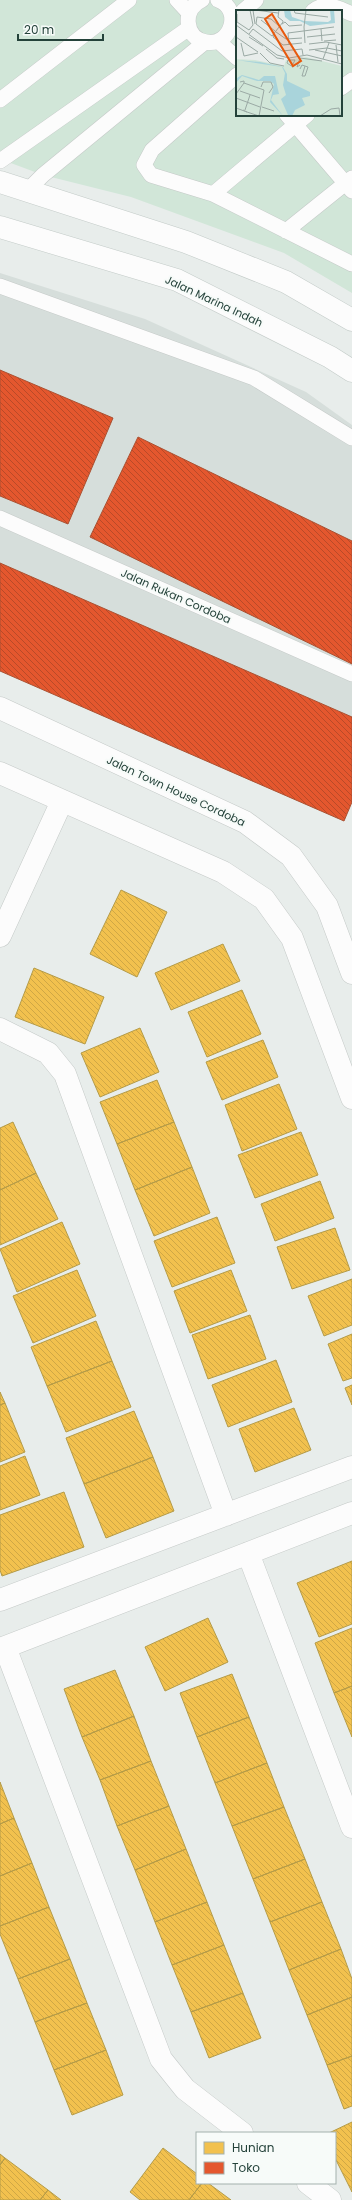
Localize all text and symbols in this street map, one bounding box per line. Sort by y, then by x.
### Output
inset map [236,10,342,116]
scale bar [18,16,103,42]
text: 20 m [24,21,54,38]
street label: Jalan Marina Indah [163,271,265,331]
street label: Jalan Rukan Cordoba [118,564,234,628]
street label: Jalan Town House Cordoba [104,752,248,830]
legend [196,2132,336,2184]
text: Hunian [232,2139,274,2156]
text: Toko [232,2159,260,2176]

